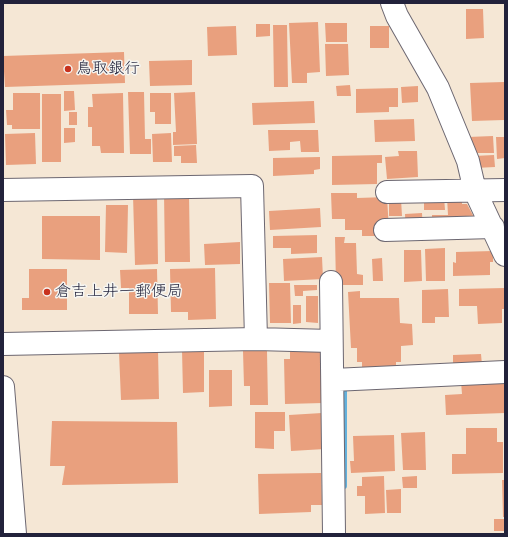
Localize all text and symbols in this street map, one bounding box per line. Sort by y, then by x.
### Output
place label: 鳥取銀行 [76,59,140,79]
marker: 鳥取銀行 [63,64,73,74]
place label: 倉吉上井一郵便局 [55,282,183,302]
marker: 倉吉上井一郵便局 [42,287,52,297]

